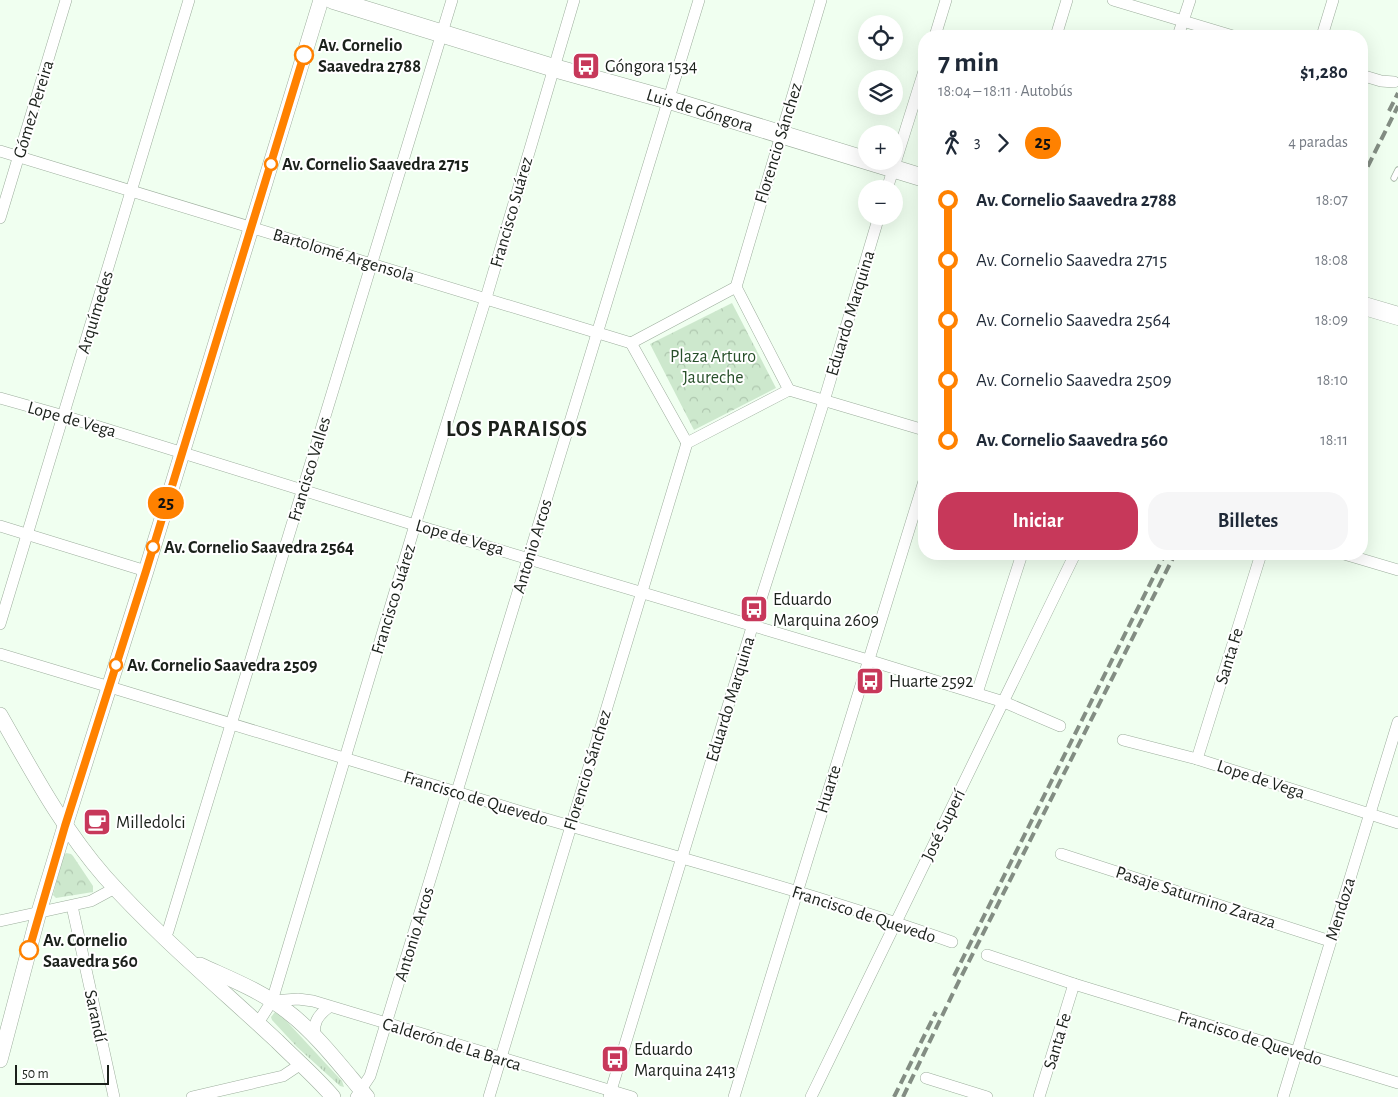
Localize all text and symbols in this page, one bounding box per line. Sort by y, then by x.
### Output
map controls [858,15,903,225]
button: locate [858,15,903,60]
place label: Av. Cornelio Saavedra 2788 [318,37,421,76]
marker: Av. Cornelio Saavedra 2788 [294,45,314,65]
text: 7 min [938,49,999,77]
bus stop icon: Góngora 1534 [571,51,601,81]
street label: Gómez Pereira [11,58,57,160]
place label: Góngora 1534 [605,58,698,76]
text: $1,280 [1300,63,1348,82]
button: layers [858,70,903,115]
street label: Florencio Sánchez [752,81,806,206]
text: 18:04 – 18:11 · Autobús [938,83,1073,99]
street label: Luis de Góngora [644,86,755,136]
button: + [858,125,903,170]
icon: walk [938,129,966,157]
icon: forward [989,129,1017,157]
text: 3 [974,134,981,150]
text: 25 [1035,134,1051,152]
text: 4 paradas [1288,134,1348,150]
street label: Francisco Suárez [488,155,536,270]
place label: Av. Cornelio Saavedra 2715 [282,156,469,174]
marker: Av. Cornelio Saavedra 2715 [264,157,278,171]
button: − [858,180,903,225]
text: Av. Cornelio Saavedra 2788 [976,191,1177,210]
text: 18:07 [1316,192,1348,208]
street label: Bartolomé Argensola [271,226,417,286]
street label: Eduardo Marquina [823,248,879,378]
text: Av. Cornelio Saavedra 2715 [976,251,1167,270]
text: 18:08 [1315,252,1348,268]
street label: Arquímedes [75,269,117,356]
text: Av. Cornelio Saavedra 2564 [976,311,1171,330]
text: 18:09 [1315,312,1348,328]
park label: Plaza Arturo Jaureche [670,348,756,387]
text: Av. Cornelio Saavedra 2509 [976,371,1172,390]
text: 18:10 [1317,372,1348,388]
street label: Lope de Vega [25,399,118,441]
street label: Francisco Valles [286,415,334,524]
district label: LOS PARAISOS [446,418,588,440]
text: Av. Cornelio Saavedra 560 [976,431,1168,450]
text: 18:11 [1320,432,1348,448]
line badge: 25 [144,487,188,519]
button: Iniciar [938,492,1138,550]
button: Billetes [1148,492,1348,550]
text: 25 [158,494,174,512]
street label: Antonio Arcos [510,497,556,596]
street label: Lope de Vega [413,517,506,559]
place label: Av. Cornelio Saavedra 2564 [164,539,354,557]
marker: Av. Cornelio Saavedra 2564 [146,540,160,554]
street label: Francisco Suárez [369,542,419,657]
place label: Eduardo Marquina 2609 [773,591,879,630]
bus stop icon: Eduardo Marquina 2609 [739,594,769,624]
street label: Santa Fe [1213,626,1247,687]
street label: Eduardo Marquina [703,634,759,764]
place label: Av. Cornelio Saavedra 2509 [127,657,318,675]
marker: Av. Cornelio Saavedra 2509 [109,658,123,672]
bus stop icon: Huarte 2592 [855,666,885,696]
place label: Huarte 2592 [889,673,973,691]
street label: Florencio Sánchez [561,708,615,833]
street label: Lope de Vega [1214,757,1307,803]
street label: Huarte [813,763,845,815]
street label: Francisco de Quevedo [401,768,550,830]
street label: José Superí [919,786,969,864]
cafe icon: Milledolci [82,807,112,837]
place label: Milledolci [116,814,186,832]
street label: Pasaje Saturnino Zaraza [1113,864,1278,932]
street label: Mendoza [1323,876,1359,943]
street label: Francisco de Quevedo [789,883,938,947]
street label: Antonio Arcos [392,885,438,984]
place label: Av. Cornelio Saavedra 560 [43,932,138,971]
marker: Av. Cornelio Saavedra 560 [19,940,39,960]
street label: Sarandí [81,988,109,1045]
street label: Francisco de Quevedo [1175,1008,1324,1070]
street label: Santa Fe [1041,1011,1075,1072]
street label: Calderón de La Barca [380,1015,523,1075]
place label: Eduardo Marquina 2413 [634,1041,736,1080]
bus stop icon: Eduardo Marquina 2413 [600,1044,630,1074]
scale bar [15,1062,109,1085]
text: 50 m [22,1067,49,1081]

